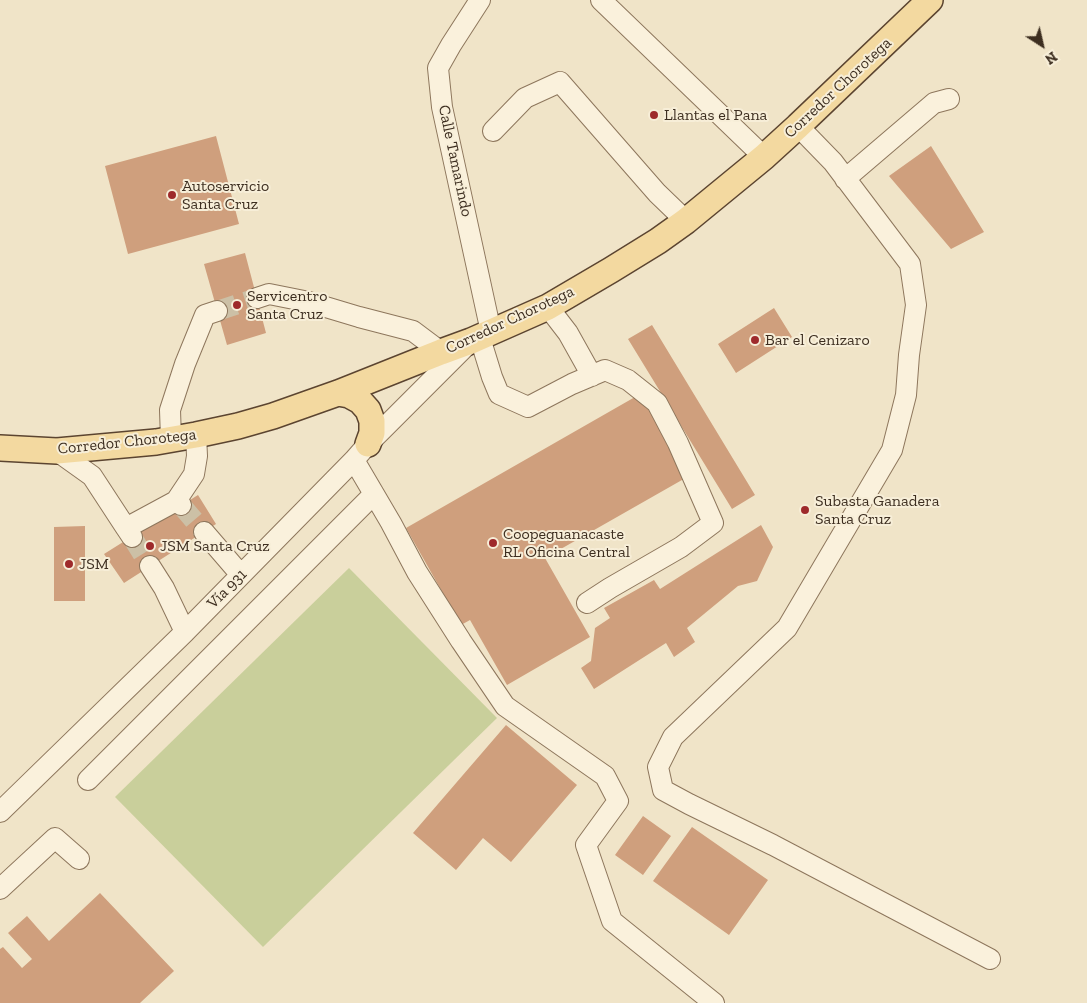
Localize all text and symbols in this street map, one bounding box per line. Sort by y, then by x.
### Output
north arrow [1017,20,1067,70]
street label: Corredor Chorotega [781,34,895,142]
text: N [1042,48,1060,68]
street label: Calle Tamarindo [434,103,476,219]
place label: Llantas el Pana [664,105,767,125]
marker: Llantas el Pana [648,109,660,121]
place label: Autoservicio Santa Cruz [182,176,269,214]
marker: Autoservicio Santa Cruz [166,189,178,201]
street label: Corredor Chorotega [443,282,577,358]
place label: Servicentro Santa Cruz [247,286,327,324]
marker: Servicentro Santa Cruz [231,299,243,311]
place label: Bar el Cenizaro [765,330,870,350]
marker: Bar el Cenizaro [749,334,761,346]
street label: Corredor Chorotega [57,425,197,459]
place label: Subasta Ganadera Santa Cruz [815,491,940,529]
marker: Subasta Ganadera Santa Cruz [799,504,811,516]
place label: Coopeguanacaste RL Oficina Central [503,524,630,562]
place label: JSM Santa Cruz [160,536,270,556]
marker: Coopeguanacaste RL Oficina Central [487,537,499,549]
marker: JSM Santa Cruz [144,540,156,552]
place label: JSM [79,554,109,574]
marker: JSM [63,558,75,570]
street label: Vía 931 [203,565,251,613]

